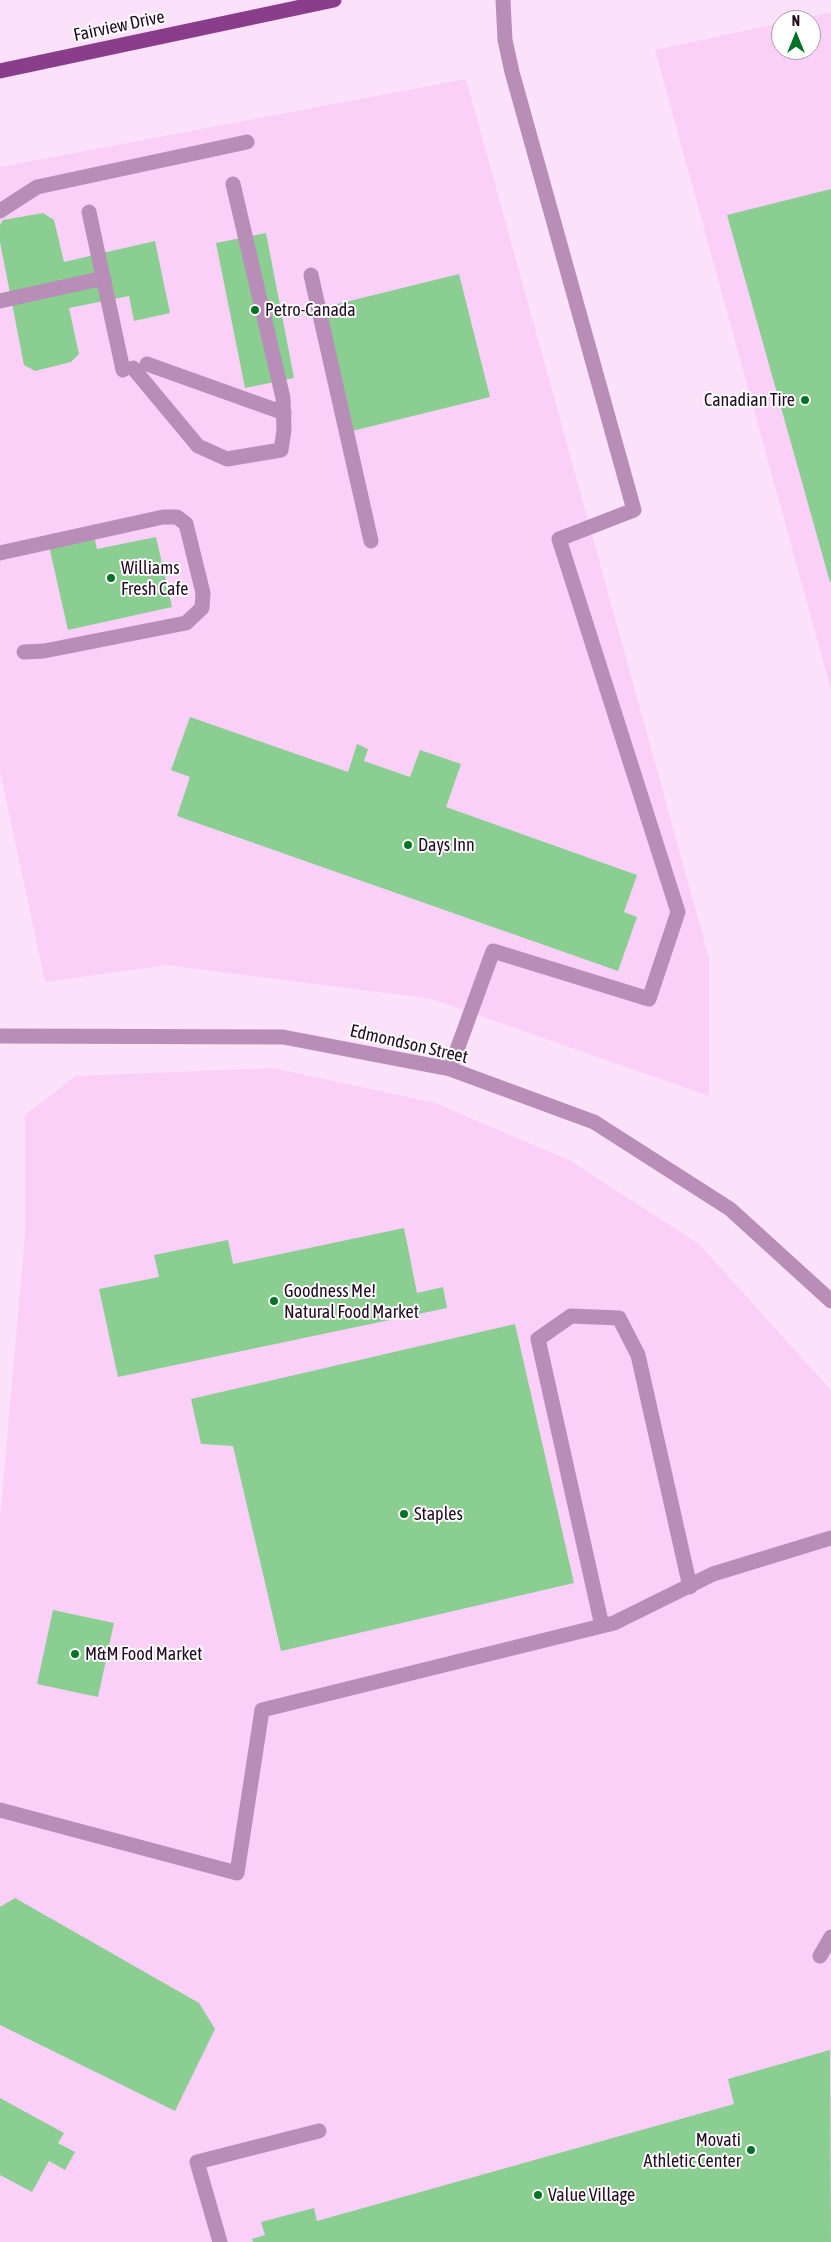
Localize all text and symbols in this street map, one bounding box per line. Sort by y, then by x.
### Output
street label: Fairview Drive [72,6,166,46]
north arrow [771,10,821,60]
text: N [792,13,800,29]
place label: Petro-Canada [265,299,356,321]
marker: Petro-Canada [249,304,261,316]
place label: Canadian Tire [704,389,795,411]
marker: Canadian Tire [799,394,811,406]
place label: Williams Fresh Cafe [121,557,189,600]
marker: Williams Fresh Cafe [105,572,117,584]
place label: Days Inn [418,834,475,856]
marker: Days Inn [402,839,414,851]
street label: Edmondson Street [348,1020,470,1068]
place label: Goodness Me! Natural Food Market [284,1280,419,1322]
marker: Goodness Me! Natural Food Market [268,1295,280,1307]
place label: Staples [414,1503,463,1525]
marker: Staples [398,1508,410,1520]
place label: M&M Food Market [85,1643,202,1665]
marker: M&M Food Market [69,1648,81,1660]
place label: Movati Athletic Center [644,2129,741,2172]
marker: Movati Athletic Center [745,2144,757,2156]
place label: Value Village [548,2184,635,2206]
marker: Value Village [532,2189,544,2201]

